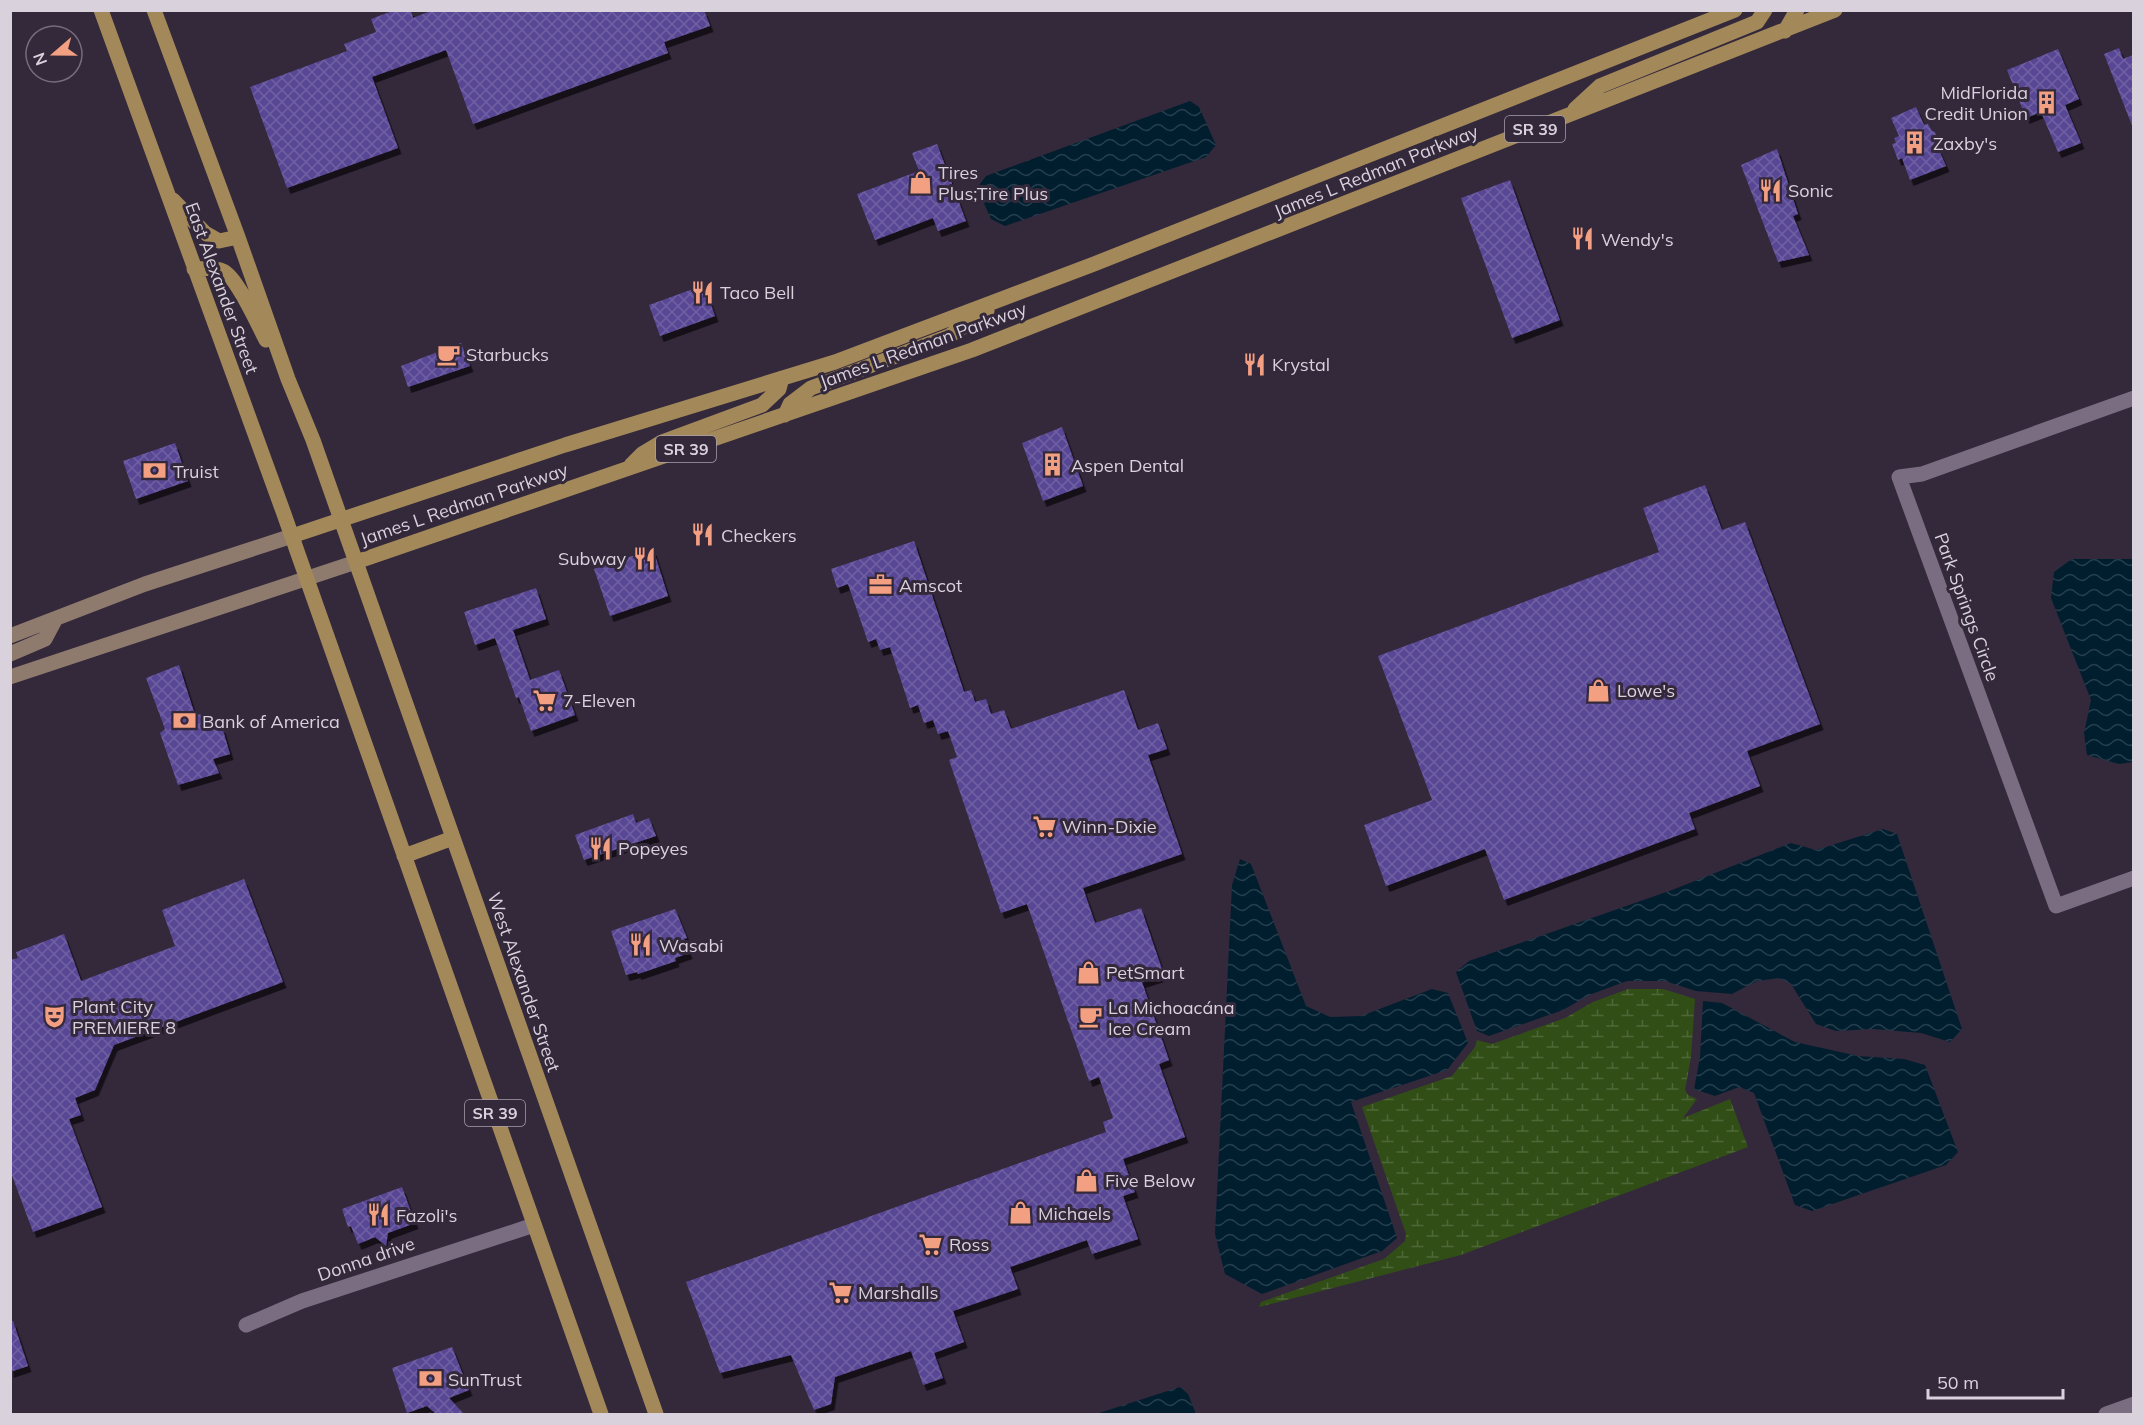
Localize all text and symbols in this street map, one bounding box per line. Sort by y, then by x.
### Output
north arrow [24,24,84,84]
text: N [28,50,51,68]
place label: MidFlorida Credit Union [1925,81,2028,125]
building icon: MidFlorida Credit Union [2033,89,2059,115]
road number: SR 39 [1505,116,1565,142]
street label: James L Redman Parkway [1270,119,1482,223]
building icon: Zaxby's [1902,130,1928,156]
place label: Zaxby's [1933,132,1997,155]
place label: Tires Plus;Tire Plus [938,161,1048,205]
shop icon: Tires Plus;Tire Plus [907,169,933,195]
restaurant icon: Sonic [1757,177,1783,203]
place label: Sonic [1788,179,1833,202]
street label: East Alexander Street [180,199,264,377]
restaurant icon: Wendy's [1570,226,1596,252]
place label: Wendy's [1601,228,1674,251]
restaurant icon: Taco Bell [689,279,715,305]
place label: Taco Bell [720,281,795,304]
street label: James L Redman Parkway [816,297,1030,393]
cafe icon: Starbucks [435,341,461,367]
place label: Starbucks [466,343,549,366]
restaurant icon: Krystal [1241,351,1267,377]
place label: Krystal [1272,353,1330,376]
road number: SR 39 [656,436,716,462]
building icon: Aspen Dental [1040,452,1066,478]
place label: Aspen Dental [1071,454,1184,477]
street label: James L Redman Parkway [357,457,571,550]
bank icon: Truist [142,458,168,484]
place label: Truist [173,460,219,483]
restaurant icon: Checkers [690,522,716,548]
place label: Checkers [721,524,797,547]
street label: Park Springs Circle [1929,530,2005,684]
restaurant icon: Subway [631,545,657,571]
place label: Subway [558,547,626,570]
office icon: Amscot [868,572,894,598]
place label: Amscot [899,574,962,597]
shop icon: Lowe's [1586,677,1612,703]
place label: Lowe's [1617,679,1675,702]
supermarket icon: 7-Eleven [532,687,558,713]
place label: 7-Eleven [563,689,636,712]
bank icon: Bank of America [171,708,197,734]
place label: Bank of America [202,710,340,733]
supermarket icon: Winn-Dixie [1031,813,1057,839]
place label: Winn-Dixie [1062,815,1157,838]
restaurant icon: Popeyes [587,835,613,861]
place label: Popeyes [618,837,688,860]
street label: West Alexander Street [482,889,566,1075]
restaurant icon: Wasabi [628,932,654,958]
place label: Wasabi [659,934,724,957]
shop icon: PetSmart [1075,959,1101,985]
place label: PetSmart [1106,961,1185,984]
place label: Plant City PREMIERE 8 [72,995,176,1039]
place label: La Michoacána Ice Cream [1108,996,1235,1040]
theatre icon: Plant City PREMIERE 8 [41,1003,67,1029]
cafe icon: La Michoacána Ice Cream [1077,1004,1103,1030]
road number: SR 39 [465,1100,525,1126]
shop icon: Five Below [1074,1167,1100,1193]
place label: Five Below [1105,1169,1196,1192]
shop icon: Michaels [1007,1200,1033,1226]
restaurant icon: Fazoli's [365,1202,391,1228]
place label: Michaels [1038,1202,1111,1225]
place label: Fazoli's [396,1204,458,1227]
supermarket icon: Ross [918,1231,944,1257]
street label: Donna drive [314,1232,418,1286]
place label: Ross [949,1233,989,1256]
supermarket icon: Marshalls [827,1279,853,1305]
place label: Marshalls [858,1281,939,1304]
scale bar [1928,1362,2063,1400]
bank icon: SunTrust [417,1366,443,1392]
place label: SunTrust [448,1368,522,1391]
text: 50 m [1937,1371,1979,1394]

